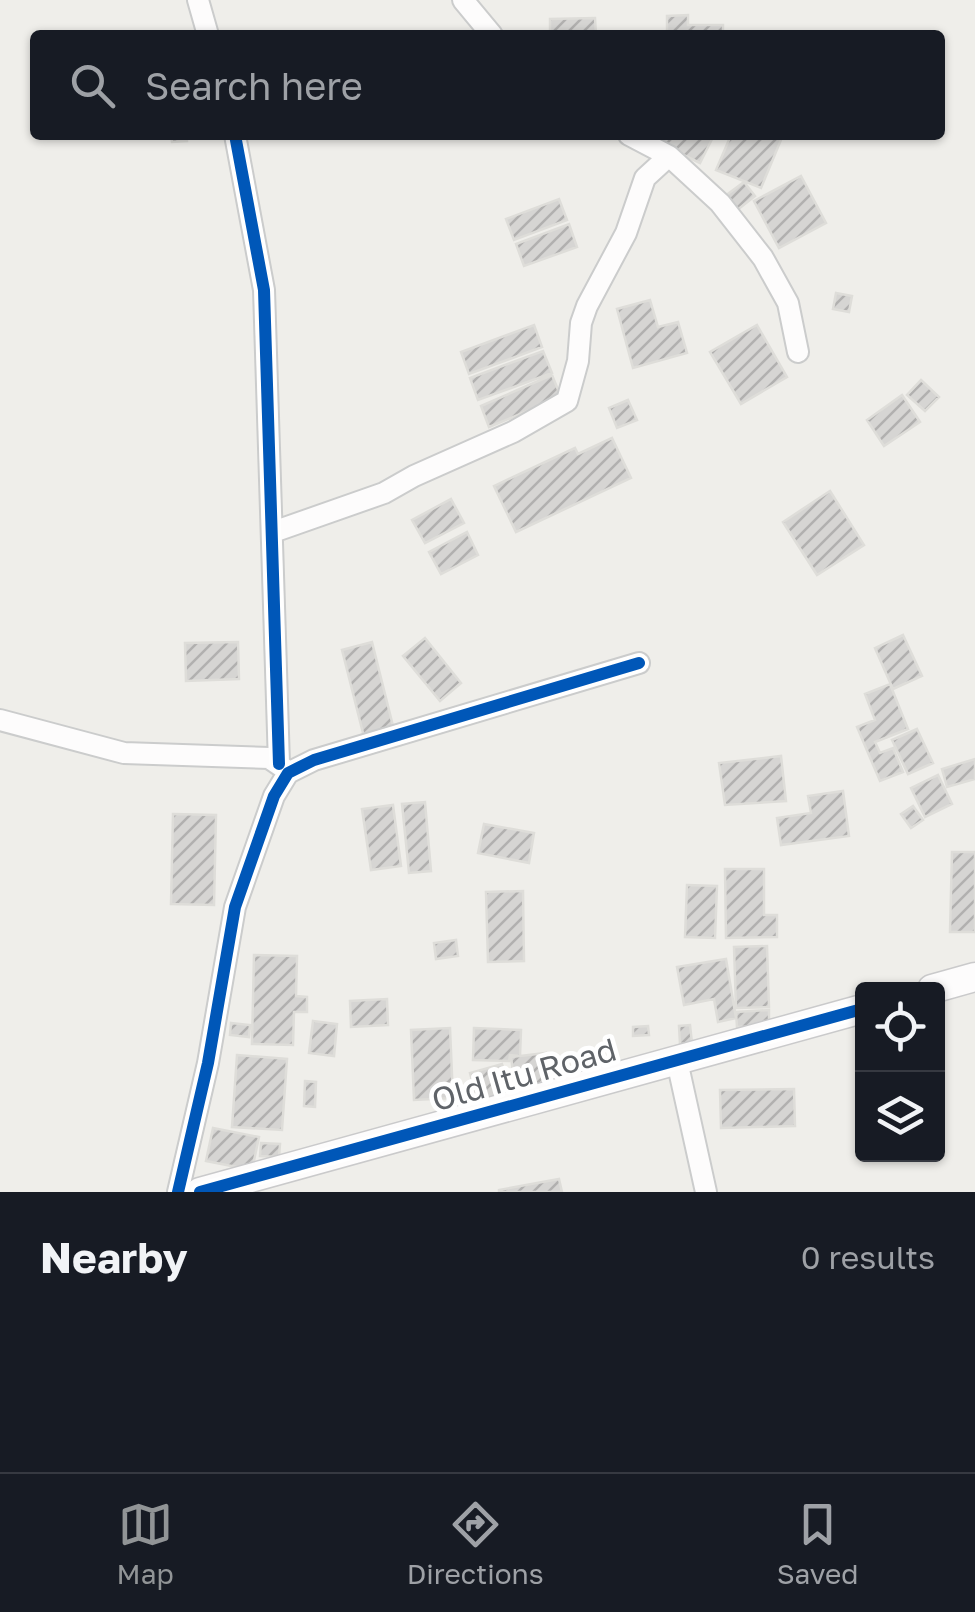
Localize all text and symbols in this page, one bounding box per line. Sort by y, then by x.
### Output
search box [30,30,945,140]
icon: search [65,58,120,113]
text: Search here [145,63,363,108]
map controls [855,982,945,1162]
button: locate [855,982,945,1072]
street label: Old Itu Road [427,1030,620,1118]
button: layers [855,1072,945,1162]
text: Nearby [40,1232,188,1282]
text: 0 results [801,1238,935,1276]
tab: Map [117,1497,174,1590]
tab: Directions [407,1497,544,1590]
tab: Saved [777,1497,858,1590]

